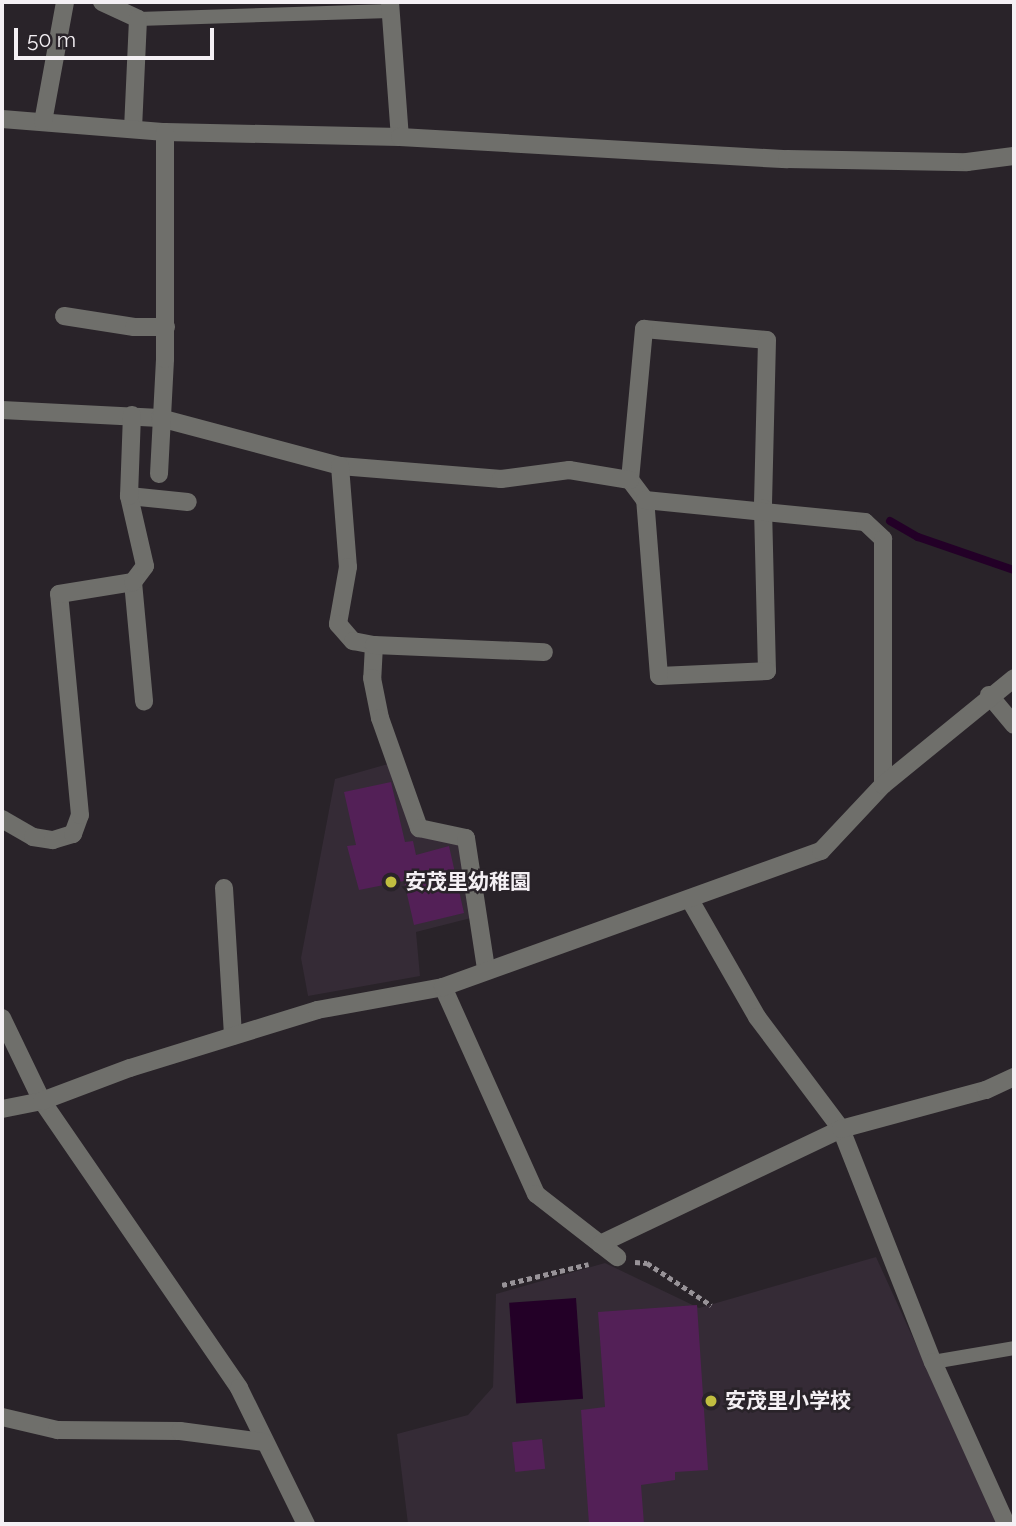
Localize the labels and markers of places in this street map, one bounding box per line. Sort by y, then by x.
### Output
place label: 安茂里幼稚園 [405,869,531,895]
marker: 安茂里幼稚園 [383,874,399,890]
place label: 安茂里小学校 [725,1388,851,1414]
marker: 安茂里小学校 [703,1393,719,1409]

